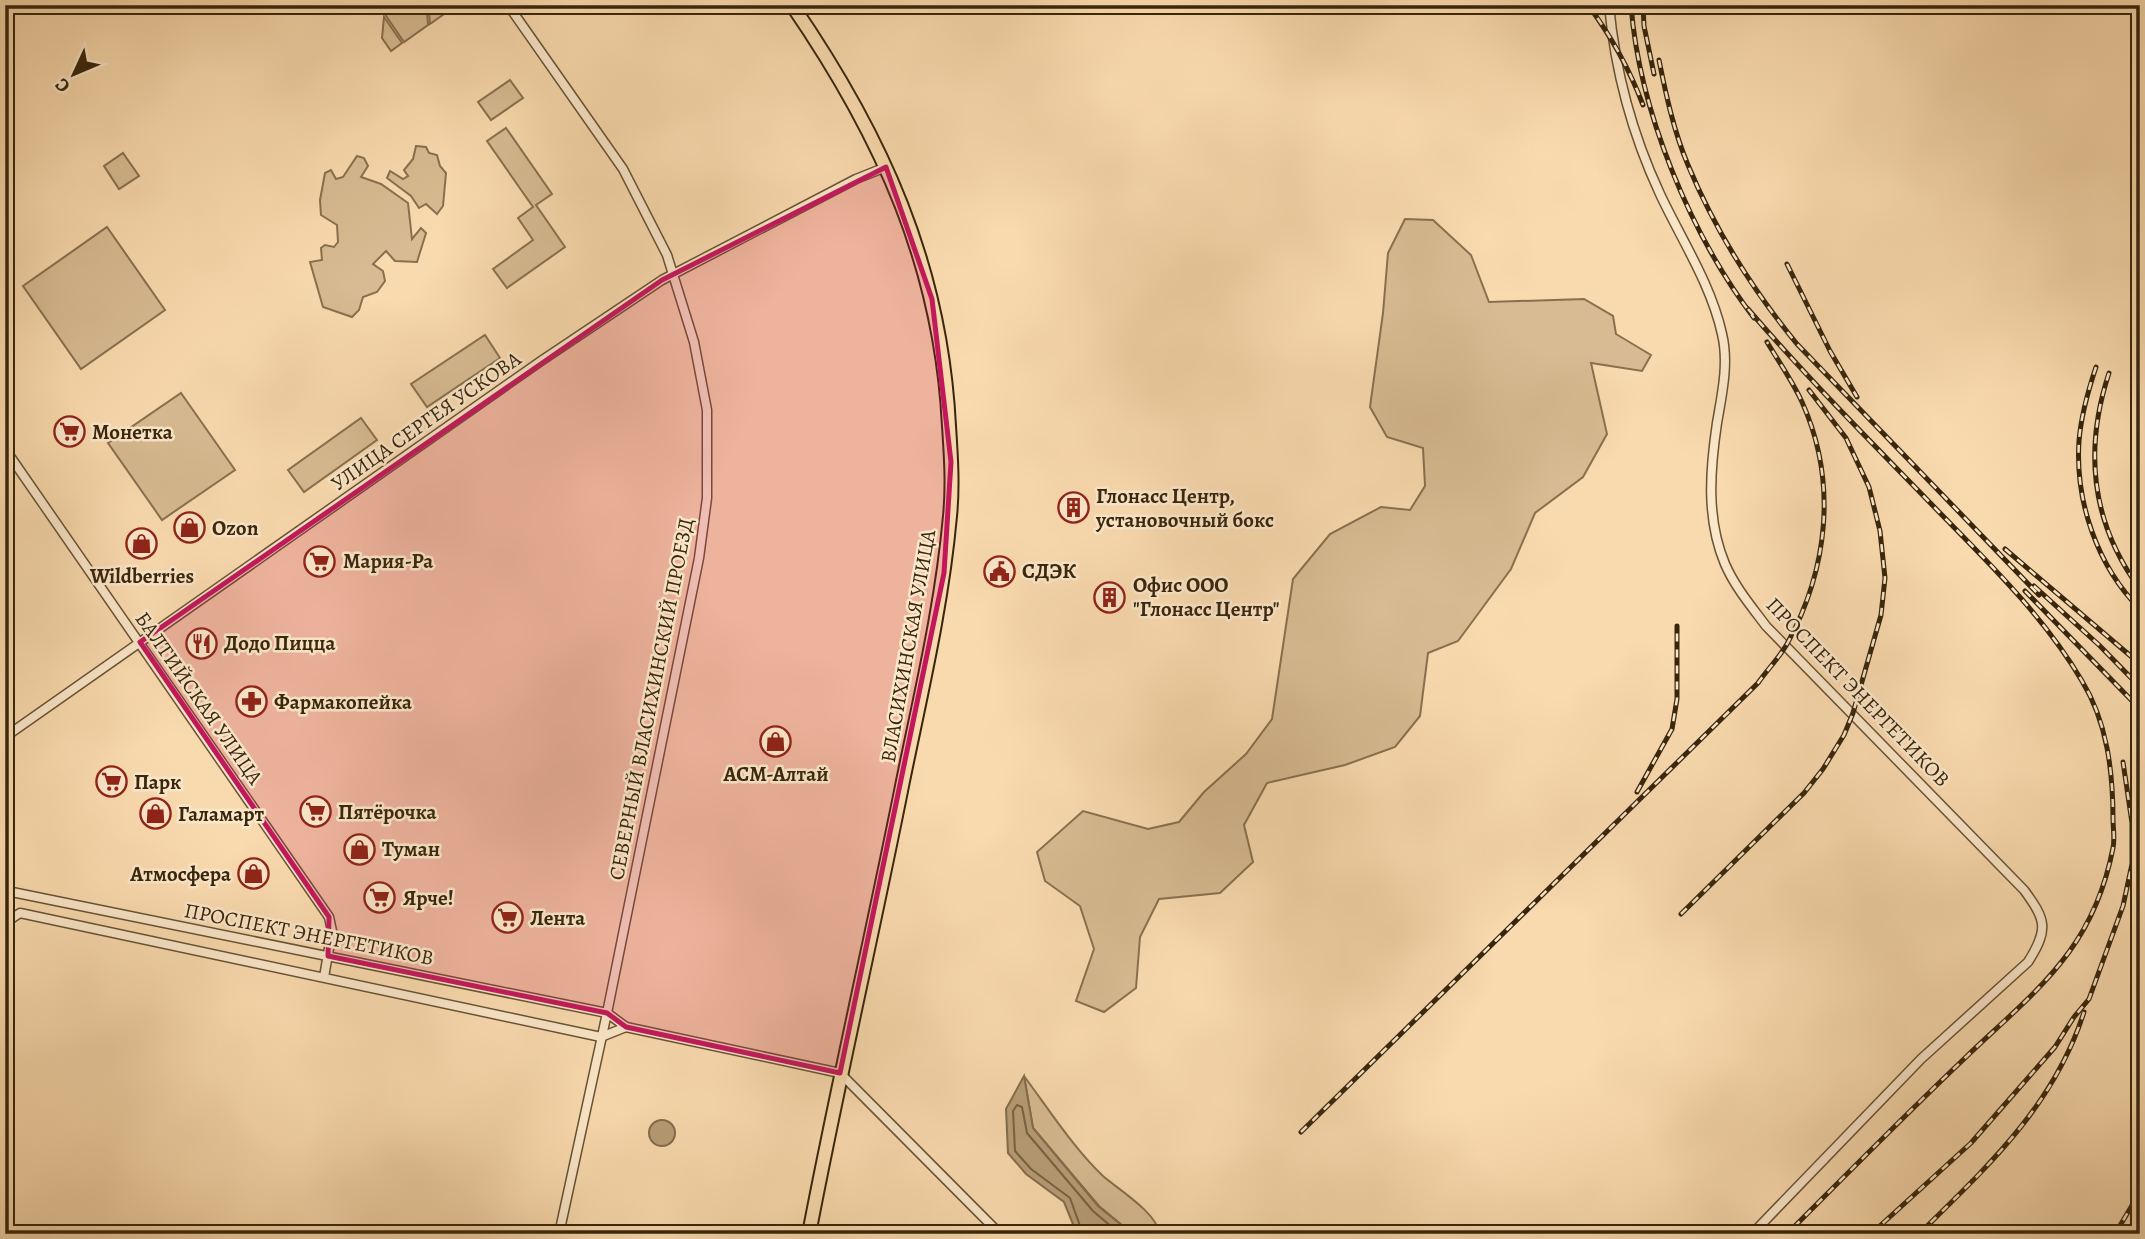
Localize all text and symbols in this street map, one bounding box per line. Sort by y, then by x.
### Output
north arrow [38,38,108,108]
text: С [49,72,76,98]
street label: УЛИЦА СЕРГЕЯ УСКОВА [326,344,527,497]
supermarket icon: Монетка [52,415,86,449]
place label: Монетка [92,418,173,446]
place label: Глонасс Центр, установочный бокс [1095,482,1274,534]
building icon: Глонасс Центр, установочный бокс [1056,491,1090,525]
shop icon: Ozon [172,511,206,545]
place label: Ozon [212,514,259,542]
street label: СЕВЕРНЫЙ ВЛАСИХИНСКИЙ ПРОЕЗД [602,516,700,882]
shop icon: Wildberries [125,527,159,561]
street label: ВЛАСИХИНСКАЯ УЛИЦА [874,527,942,765]
supermarket icon: Мария-Ра [303,544,337,578]
place label: Мария-Ра [343,547,433,575]
public building icon: СДЭК [982,554,1016,588]
place label: СДЭК [1022,557,1076,585]
place label: Wildberries [89,562,194,590]
place label: Офис ООО "Глонасс Центр" [1133,571,1280,623]
building icon: Офис ООО "Глонасс Центр" [1093,580,1127,614]
street label: ПРОСПЕКТ ЭНЕРГЕТИКОВ [1760,591,1956,793]
street label: БАЛТИЙСКАЯ УЛИЦА [129,606,270,791]
restaurant icon: Додо Пицца [184,626,218,660]
place label: Додо Пицца [224,629,336,657]
pharmacy icon: Фармакопейка [234,685,268,719]
place label: Фармакопейка [274,688,412,716]
shop icon: АСМ-Алтай [759,725,793,759]
place label: АСМ-Алтай [722,760,829,788]
supermarket icon: Парк [94,765,128,799]
place label: Парк [134,768,181,796]
supermarket icon: Пятёрочка [298,795,332,829]
shop icon: Галамарт [138,797,172,831]
place label: Пятёрочка [338,798,437,826]
place label: Галамарт [178,800,264,828]
shop icon: Туман [342,832,376,866]
place label: Туман [382,835,440,863]
shop icon: Атмосфера [237,857,271,891]
place label: Атмосфера [129,860,231,888]
supermarket icon: Ярче! [363,881,397,915]
place label: Ярче! [403,884,454,912]
street label: ПРОСПЕКТ ЭНЕРГЕТИКОВ [182,896,436,972]
supermarket icon: Лента [490,901,524,935]
place label: Лента [530,904,585,932]

